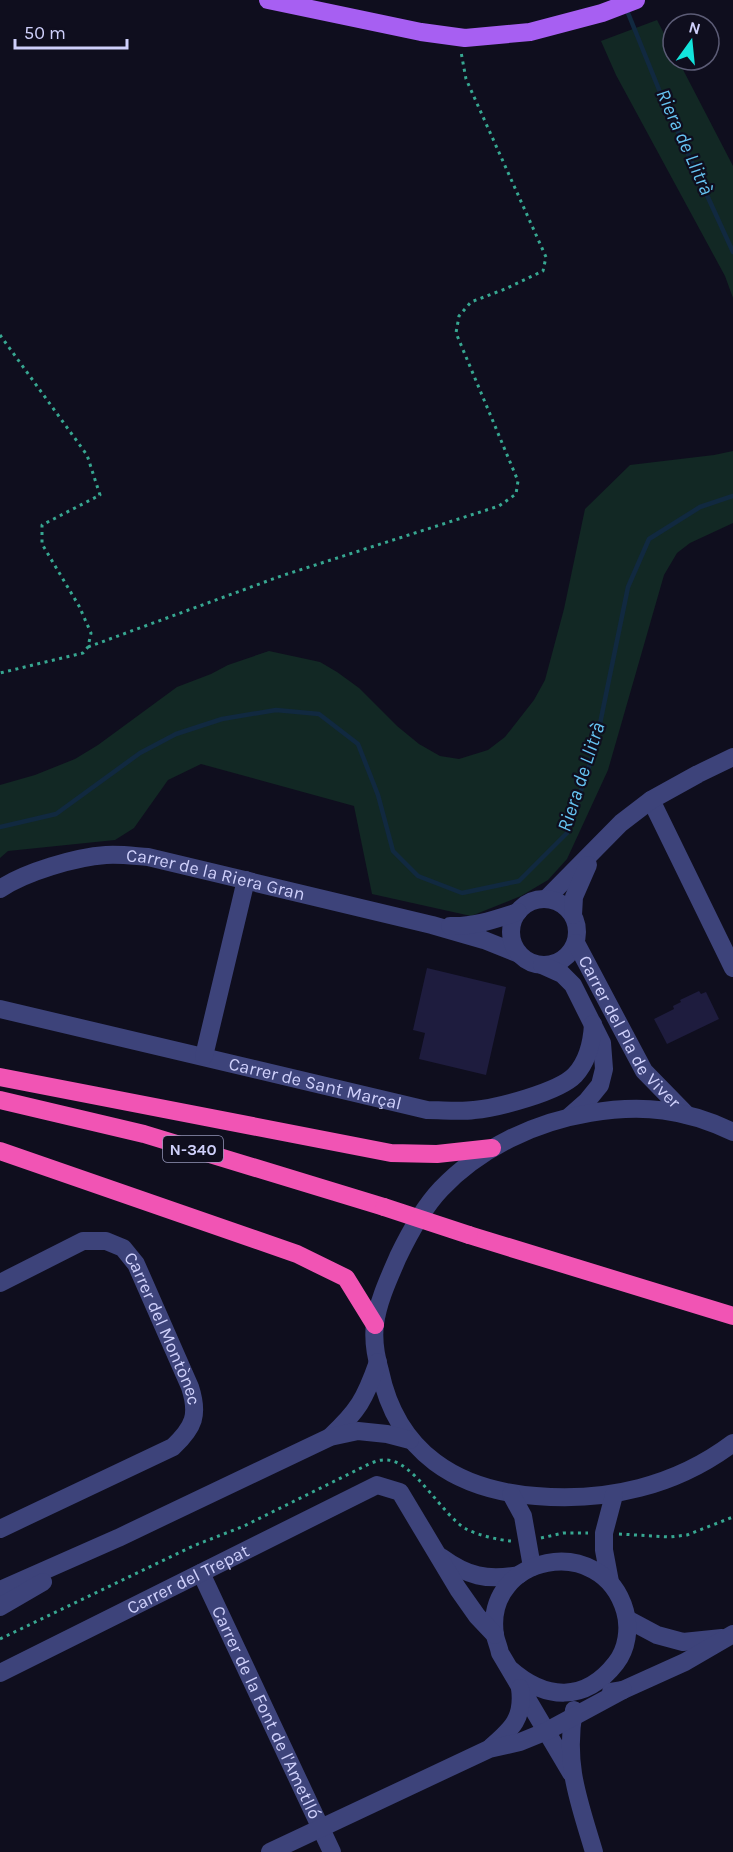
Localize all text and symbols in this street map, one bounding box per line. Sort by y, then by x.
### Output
scale bar [15,12,128,50]
north arrow [661,12,721,72]
text: N [687,17,703,39]
text: 50 m [24,22,66,44]
water label: Riera de Llitrà [651,85,719,199]
water label: Riera de Llitrà [552,719,610,835]
street label: Carrer de la Riera Gran [125,844,307,905]
street label: Carrer del Pla de Viver [574,952,685,1113]
street label: Carrer de Sant Marçal [227,1053,404,1115]
road number: N-340 [163,1136,223,1162]
street label: Carrer del Montònec [119,1247,205,1407]
street label: Carrer del Trepat [123,1539,253,1619]
street label: Carrer de la Font de l'Ametlló [207,1602,326,1823]

